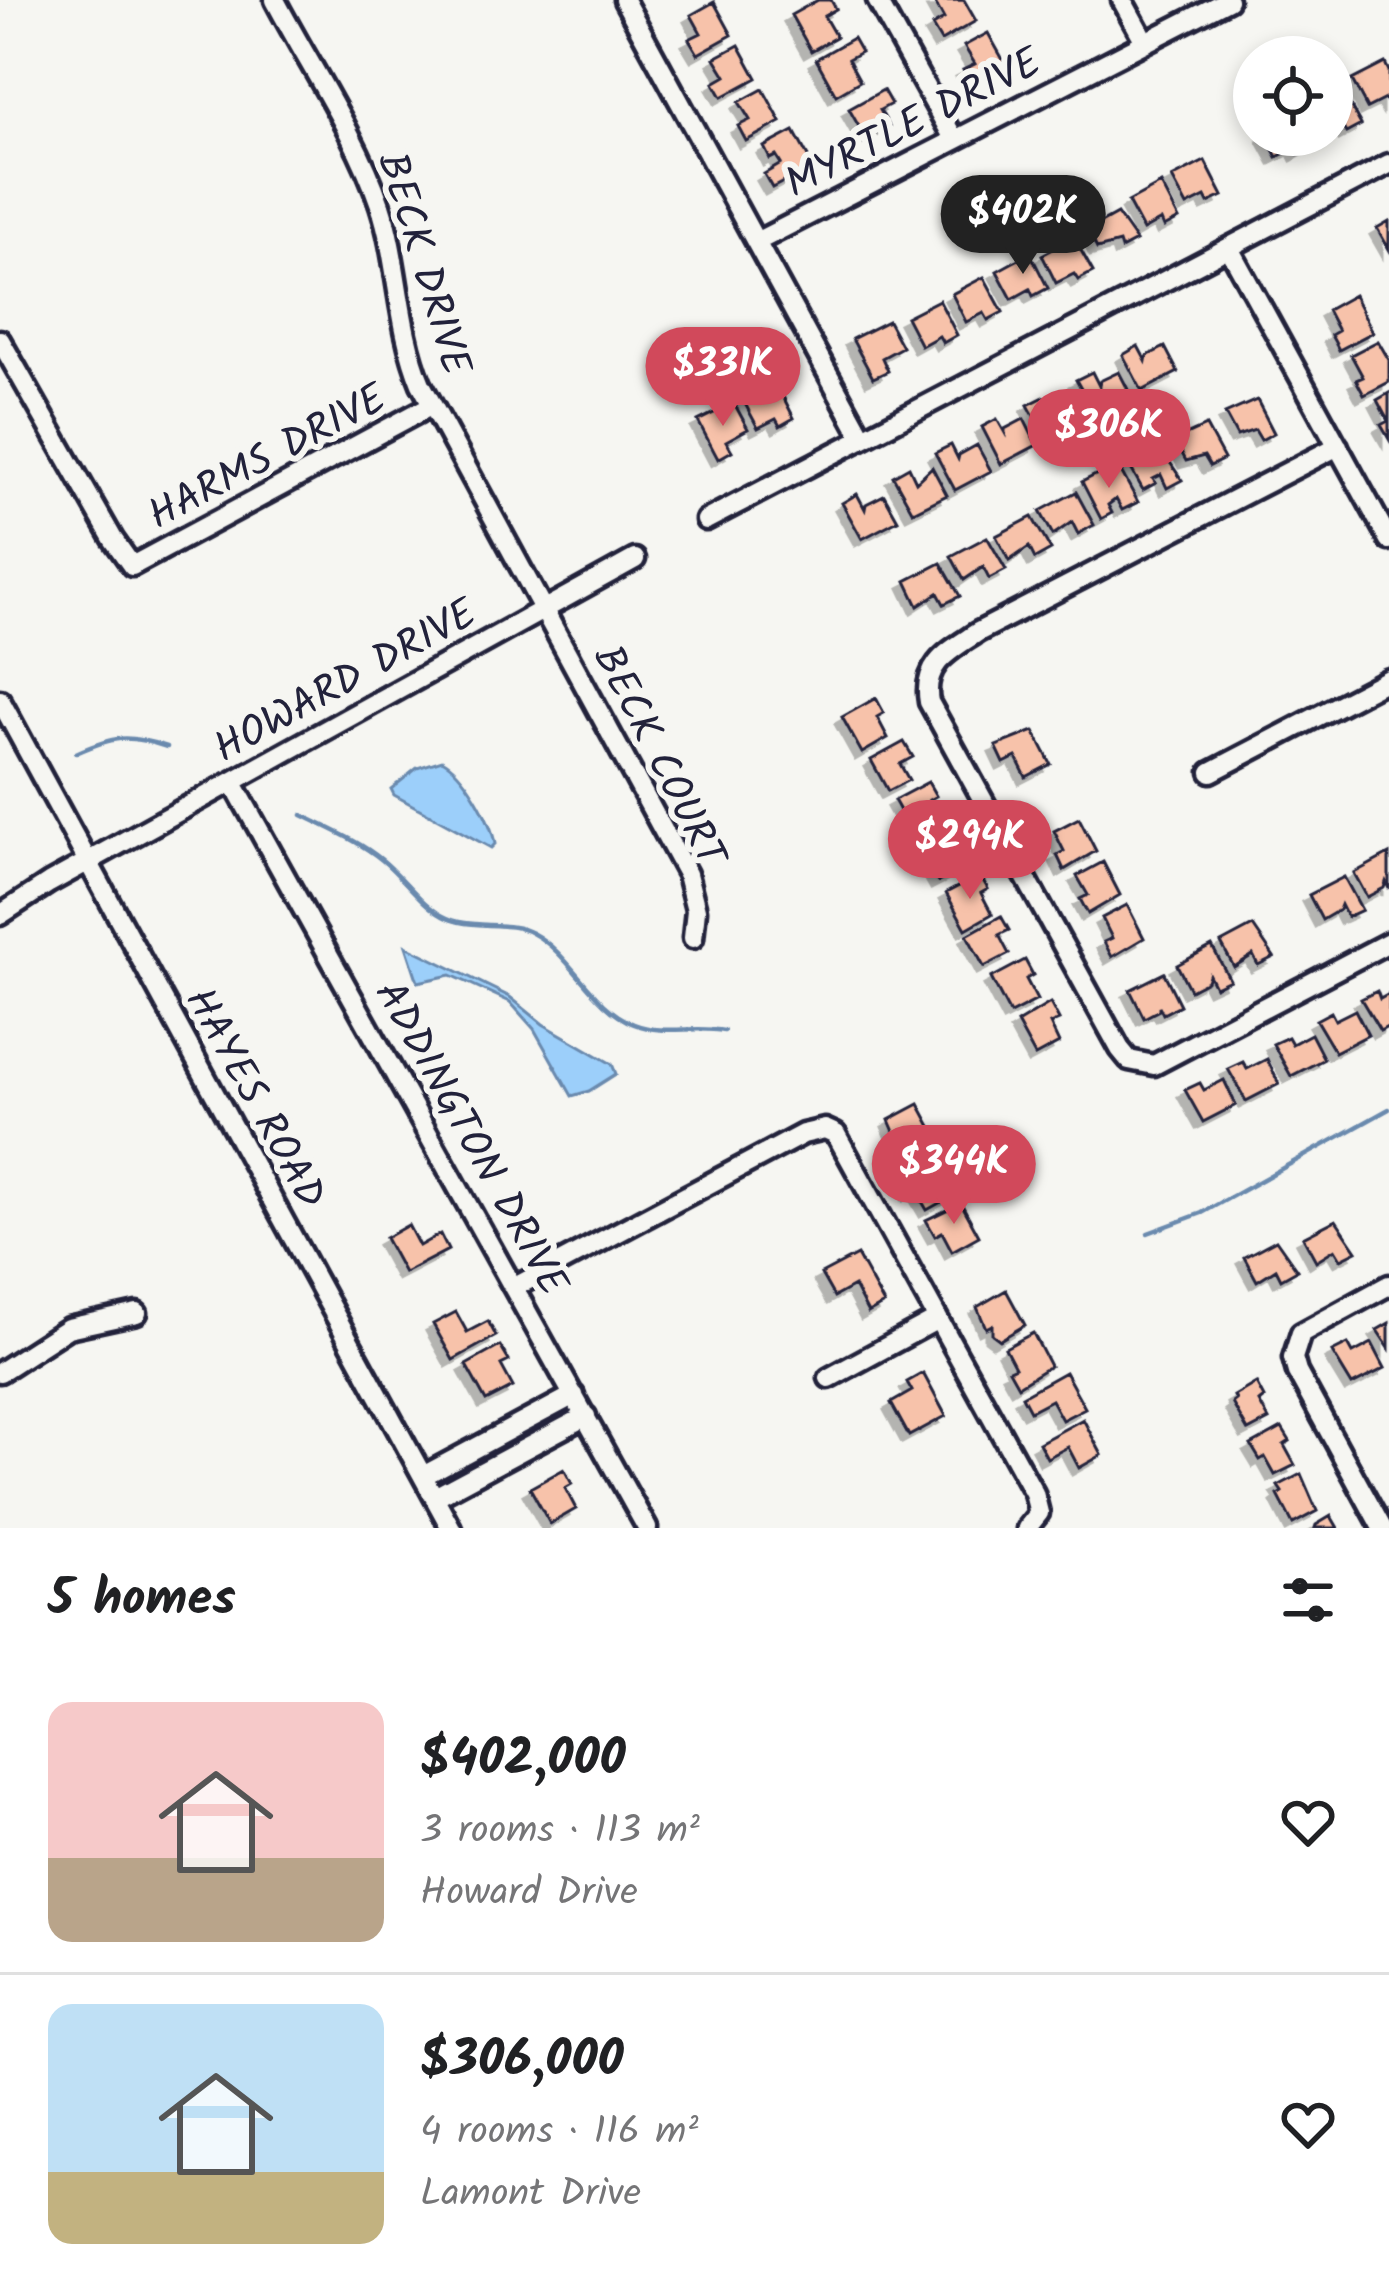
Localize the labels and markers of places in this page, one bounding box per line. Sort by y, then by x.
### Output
pin: $402K [939,175,1107,277]
pin: $331K [639,327,807,429]
pin: $306K [1025,389,1193,491]
pin: $294K [886,800,1054,902]
pin: $344K [870,1125,1038,1227]

